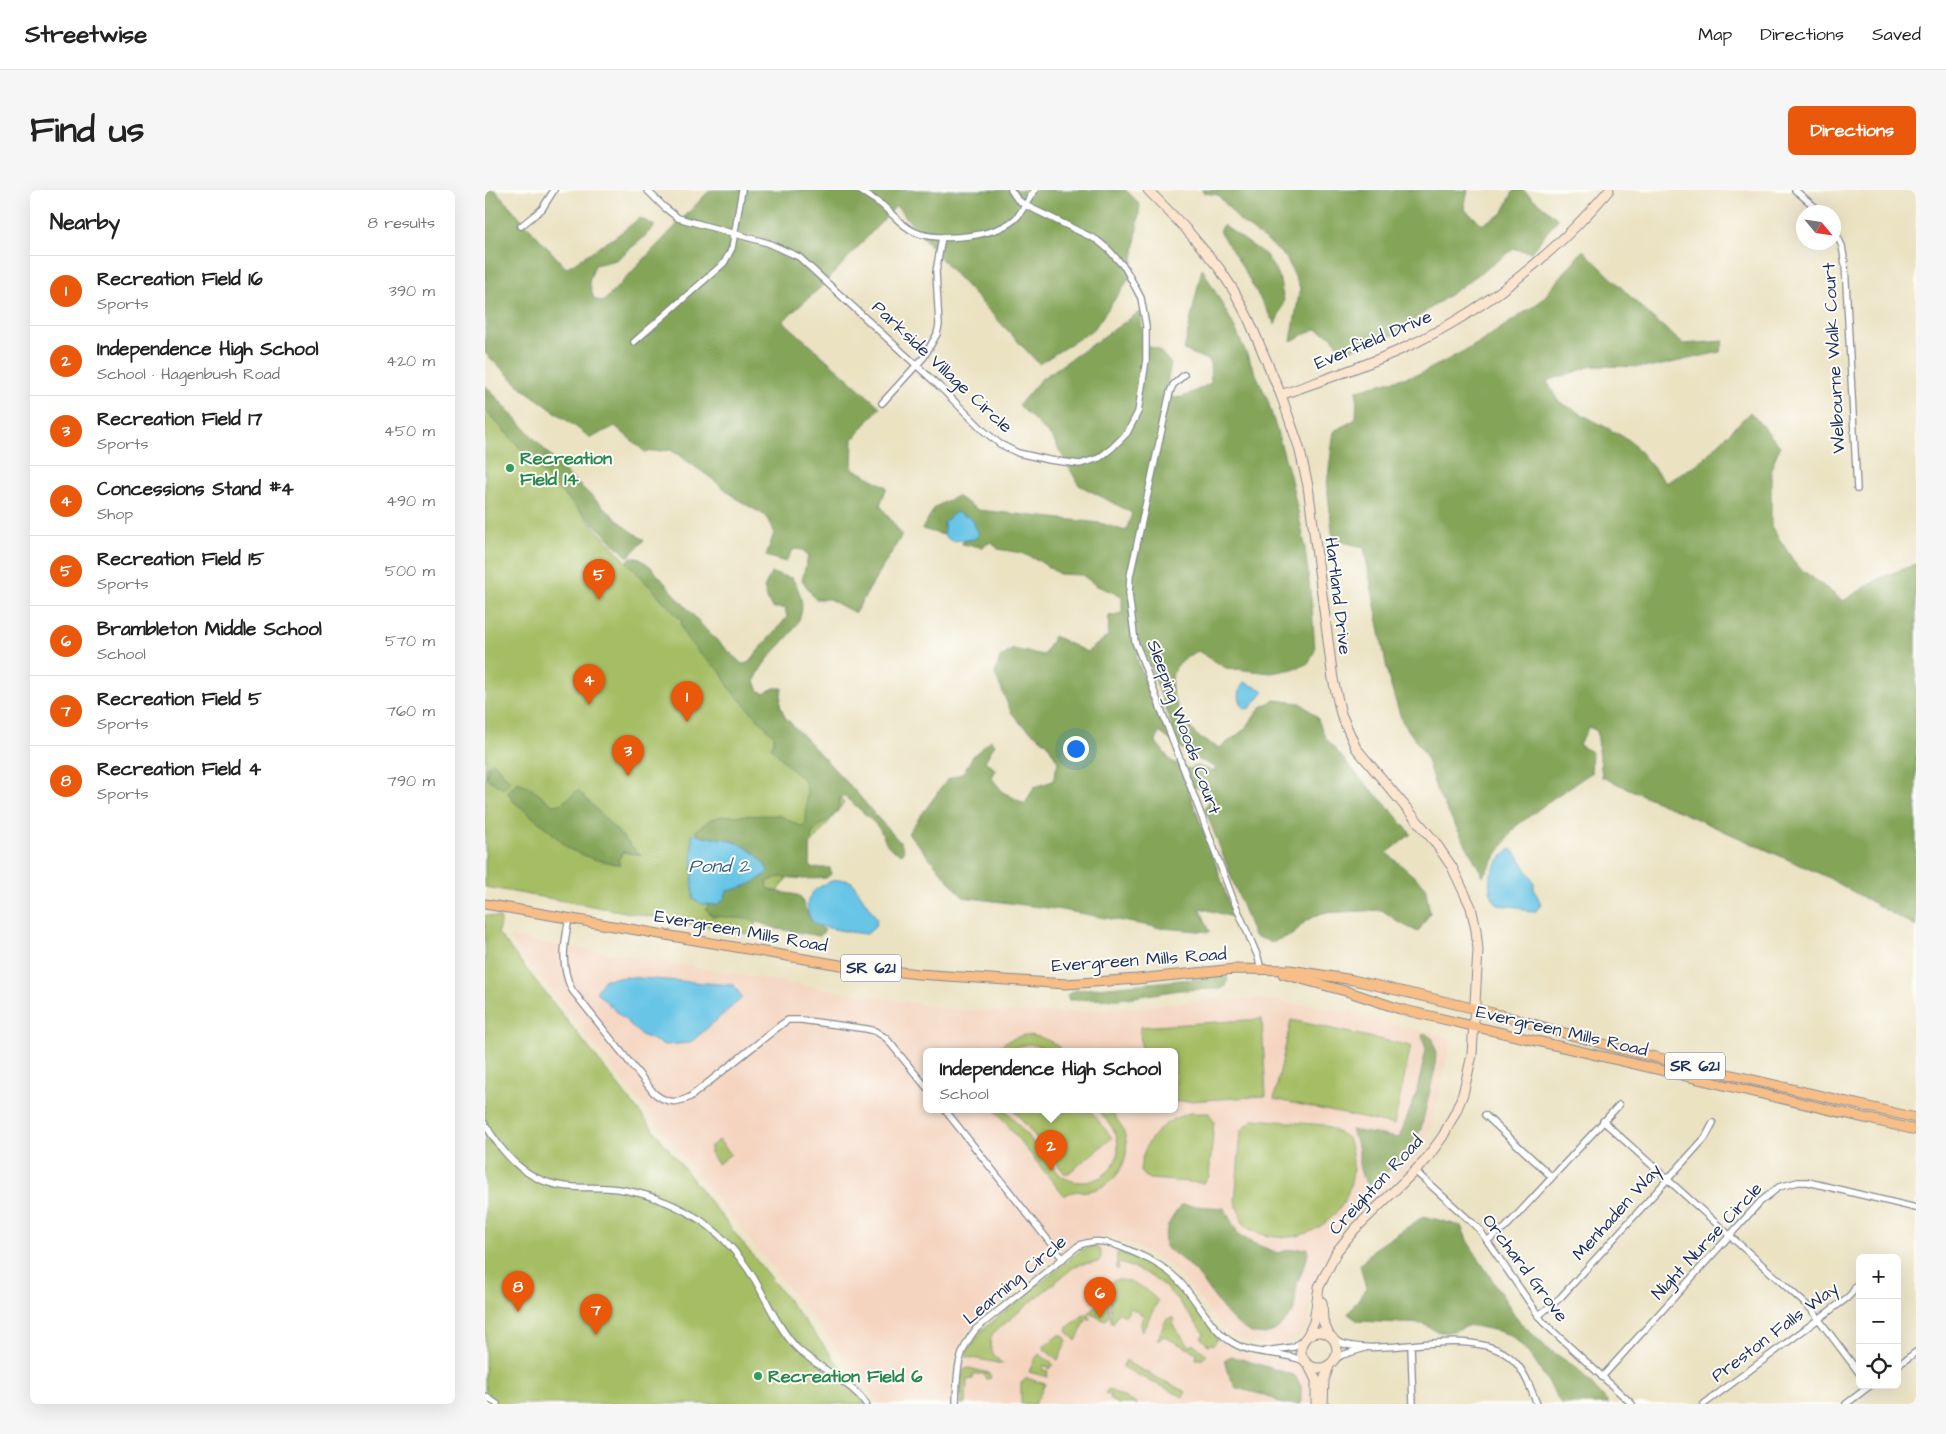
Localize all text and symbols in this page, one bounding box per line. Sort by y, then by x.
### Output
text: Streetwise [25,18,147,52]
text: Map [1698,22,1732,47]
text: Directions [1760,22,1844,47]
text: Saved [1872,22,1921,47]
text: Find us [30,106,144,155]
button: Directions [1788,106,1916,155]
north arrow [1796,205,1841,250]
text: Nearby [50,208,120,237]
text: 8 results [368,212,435,234]
street label: Welbourne Walk Court [1816,261,1851,454]
text: Recreation Field 16 [97,266,263,293]
text: 1 [65,280,67,302]
text: 390 m [389,280,435,302]
text: Sports [97,293,149,315]
street label: Parkside Village Circle [866,295,1018,440]
street label: Everfield Drive [1310,304,1436,376]
text: Independence High School [97,336,318,363]
text: 2 [61,350,71,372]
text: 420 m [386,350,435,372]
text: School · Hagenbush Road [97,363,280,385]
text: Recreation Field 17 [97,406,262,433]
text: 3 [62,420,70,442]
text: 450 m [384,420,435,442]
text: Sports [97,433,149,455]
place label: Recreation Field 14 [520,446,612,492]
marker: Recreation Field 14 [504,462,516,474]
text: Concessions Stand #4 [97,476,294,503]
text: 4 [61,490,71,512]
text: 490 m [386,490,435,512]
text: Shop [97,503,133,525]
street label: Hartland Drive [1318,536,1358,656]
text: Recreation Field 15 [97,546,264,573]
pin: 5 [583,559,615,600]
text: 5 [60,560,72,582]
text: 500 m [385,560,435,582]
text: Sports [97,573,149,595]
text: Brambleton Middle School [97,616,322,643]
text: 6 [61,630,71,652]
text: 570 m [385,630,435,652]
street label: Sleeping Woods Court [1140,636,1227,819]
text: School [97,643,146,665]
pin: 4 [573,664,605,705]
pin: 1 [671,681,703,722]
text: Recreation Field 5 [97,686,262,713]
text: 7 [61,700,71,722]
text: 760 m [386,700,435,722]
text: Sports [97,713,149,735]
pin: 3 [612,735,644,776]
your location [1063,736,1089,762]
text: Recreation Field 4 [97,756,261,783]
text: 8 [61,770,71,792]
text: 790 m [387,770,435,792]
text: Sports [97,783,149,805]
water label: Pond 2 [689,853,750,880]
street label: Evergreen Mills Road [652,903,830,960]
street label: Evergreen Mills Road [1051,941,1227,980]
road number: SR 621 [841,954,901,981]
street label: Evergreen Mills Road [1474,999,1650,1064]
popup [923,1048,1178,1113]
road number: SR 621 [1665,1052,1725,1079]
text: Independence High School [940,1056,1161,1083]
text: School [940,1083,989,1105]
pin: 2 [1035,1130,1067,1171]
street label: Creighton Road [1323,1130,1430,1241]
street label: Menhaden Way [1567,1158,1668,1267]
street label: Night Nurse Circle [1646,1177,1769,1306]
street label: Orchard Grove [1476,1209,1574,1327]
street label: Learning Circle [958,1229,1073,1331]
map controls [1856,1254,1901,1389]
button: + [1856,1254,1901,1299]
pin: 8 [502,1271,534,1312]
street label: Preston Falls Way [1706,1276,1844,1389]
pin: 6 [1084,1277,1116,1318]
pin: 7 [580,1294,612,1335]
button: − [1856,1299,1901,1344]
button: locate [1856,1344,1901,1389]
place label: Recreation Field 6 [768,1364,923,1389]
marker: Recreation Field 6 [752,1370,764,1382]

